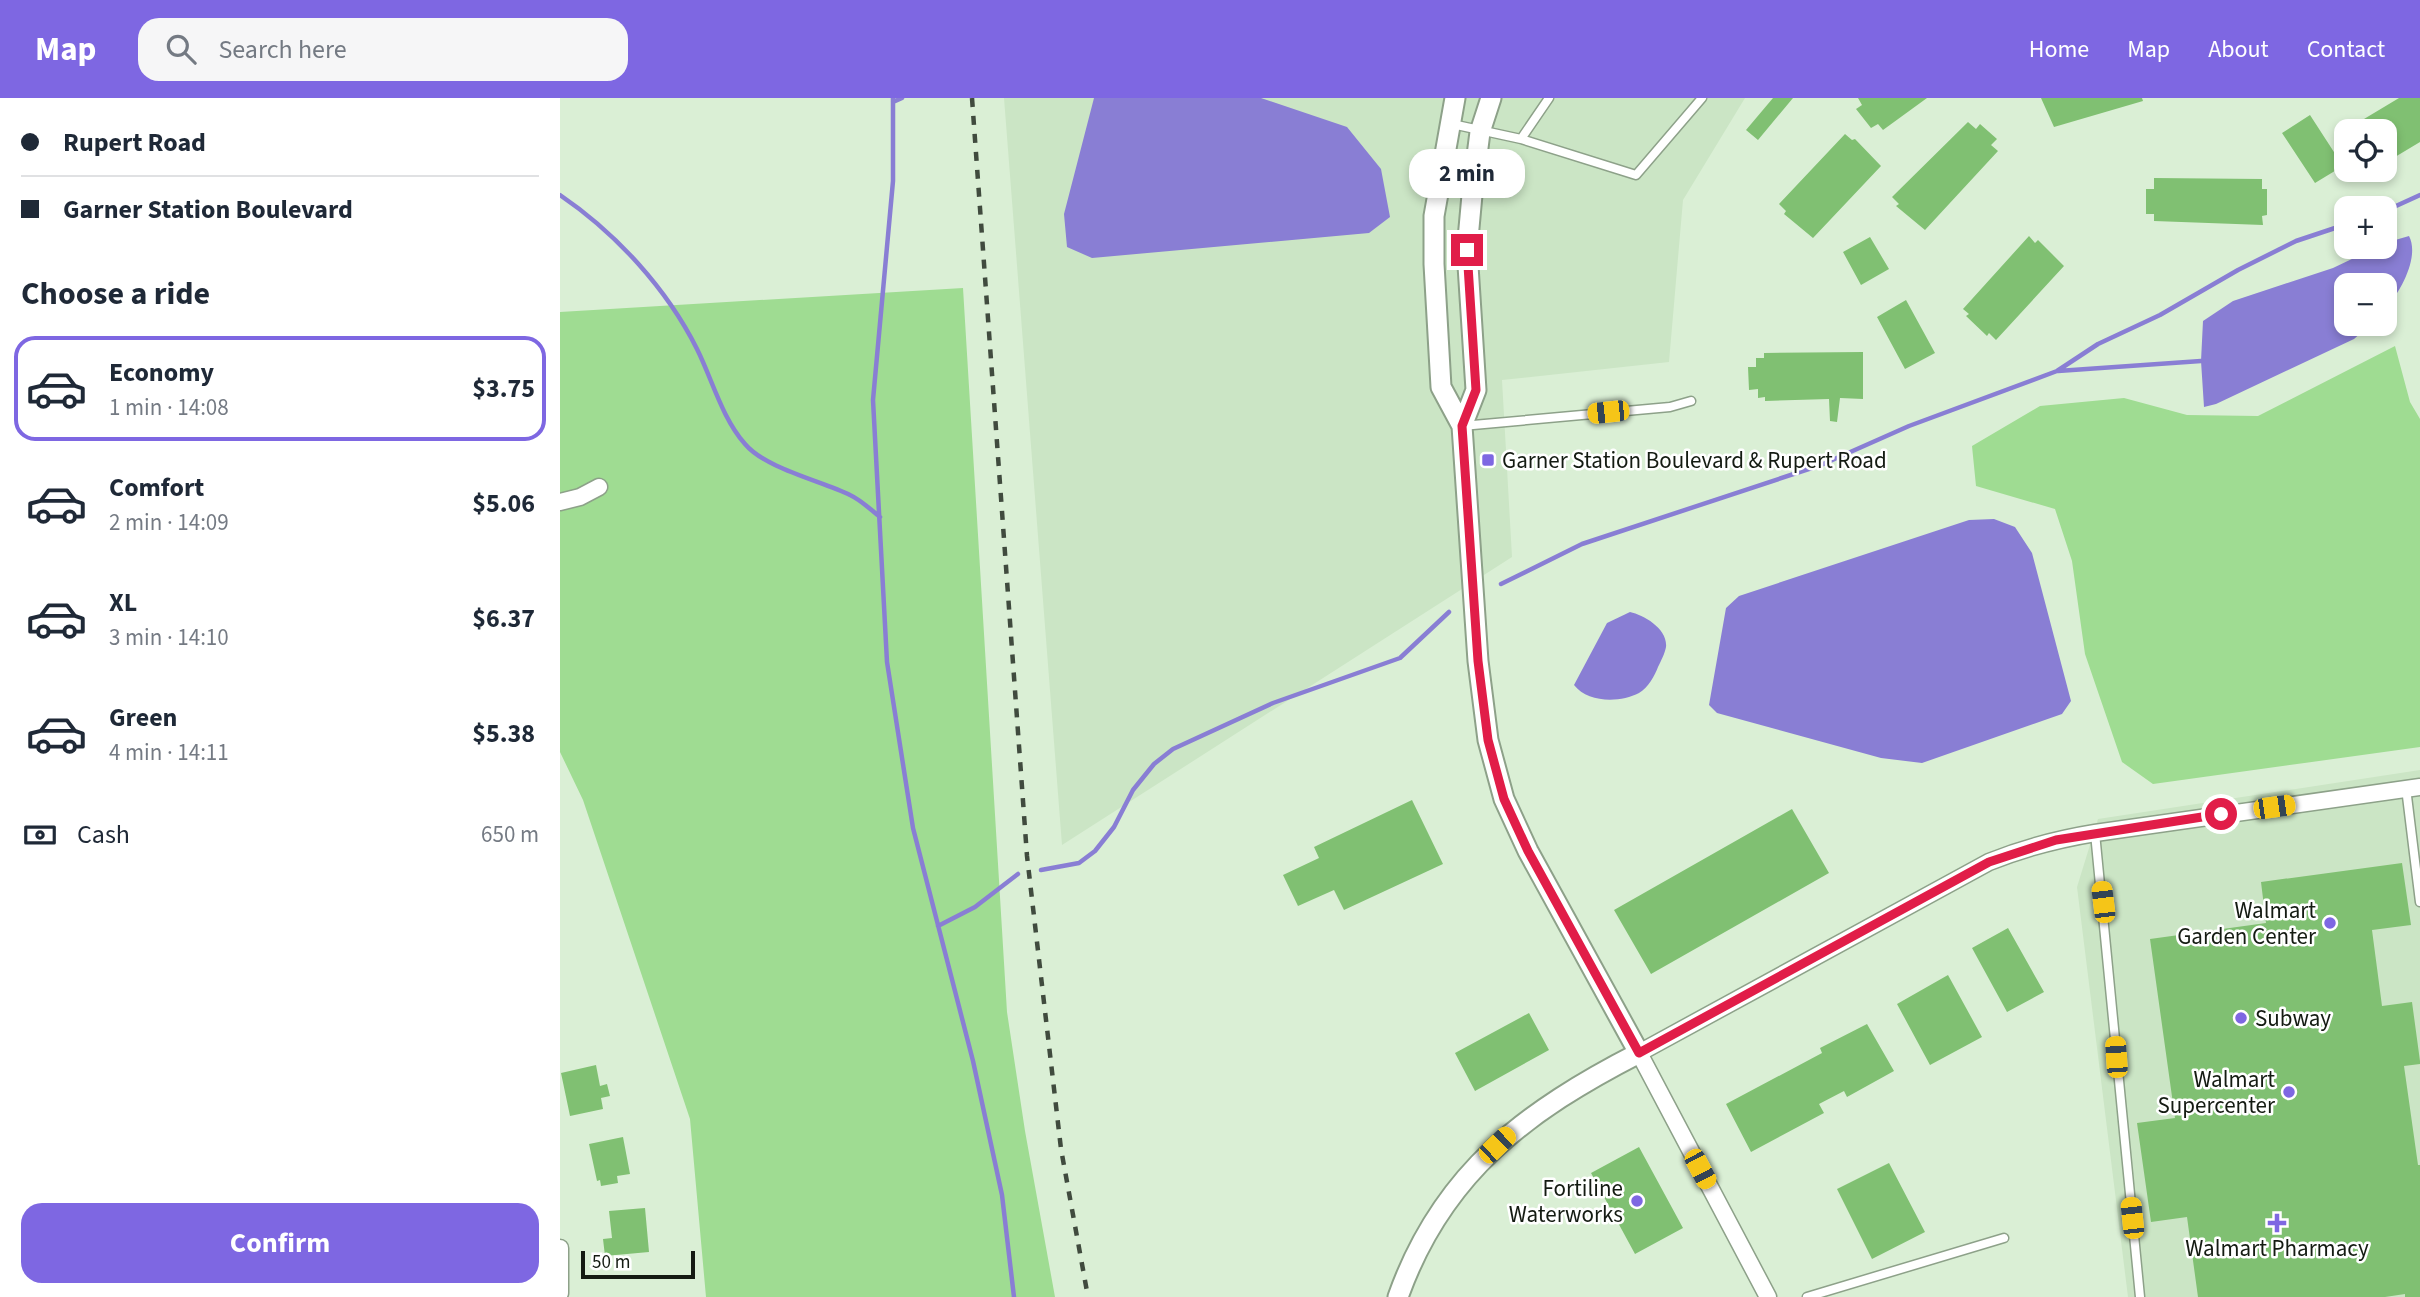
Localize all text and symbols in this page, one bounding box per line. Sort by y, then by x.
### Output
search box [138,18,628,81]
text: Map [35,26,96,73]
icon: search [162,30,200,68]
text: Search here [218,31,347,68]
text: Home [2029,32,2089,67]
text: Map [2127,32,2170,67]
text: About [2208,32,2269,67]
text: Contact [2307,32,2385,67]
map controls [2334,119,2397,336]
button: locate [2334,119,2397,182]
text: Rupert Road [63,124,206,161]
callout: 2 min [1409,149,1525,198]
text: 2 min [1439,157,1495,190]
text: Garner Station Boulevard [63,191,353,228]
button: + [2334,196,2397,259]
route end [1451,234,1483,266]
text: Choose a ride [21,271,210,317]
button: − [2334,273,2397,336]
text: Economy [109,354,214,391]
icon: car [25,357,88,420]
text: $3.75 [472,370,535,407]
text: 1 min · 14:08 [109,391,229,424]
car [1587,399,1630,425]
place label: Garner Station Boulevard & Rupert Road [1502,444,1887,477]
marker: Garner Station Boulevard & Rupert Road [1480,452,1496,468]
text: Comfort [109,469,204,506]
icon: car [25,472,88,535]
text: $5.06 [472,485,535,522]
text: 2 min · 14:09 [109,506,229,539]
text: XL [109,584,137,621]
icon: car [25,587,88,650]
text: $6.37 [472,600,535,637]
text: 3 min · 14:10 [109,621,229,654]
text: Green [109,699,177,736]
icon: car [25,702,88,765]
text: $5.38 [472,715,535,752]
text: 4 min · 14:11 [109,736,229,769]
car [2252,794,2297,820]
route start [2205,798,2237,830]
icon: cash [21,816,59,854]
text: Cash [77,816,130,853]
text: 650 m [481,818,539,851]
car [2091,880,2116,924]
place label: Walmart Garden Center [2177,894,2317,953]
marker: Walmart Garden Center [2322,915,2338,931]
place label: Subway [2255,1002,2331,1035]
marker: Subway [2233,1010,2249,1026]
car [2105,1035,2128,1079]
place label: Walmart Supercenter [2157,1063,2276,1122]
marker: Walmart Supercenter [2281,1084,2297,1100]
car [1475,1123,1520,1167]
car [1681,1146,1720,1192]
place label: Fortiline Waterworks [1509,1172,1623,1231]
marker: Fortiline Waterworks [1629,1193,1645,1209]
car [2120,1196,2145,1240]
button: Confirm [21,1203,539,1283]
marker: Walmart Pharmacy [2269,1215,2285,1231]
place label: Walmart Pharmacy [2185,1232,2369,1265]
scale bar [581,1248,695,1280]
text: 50 m [592,1249,630,1276]

